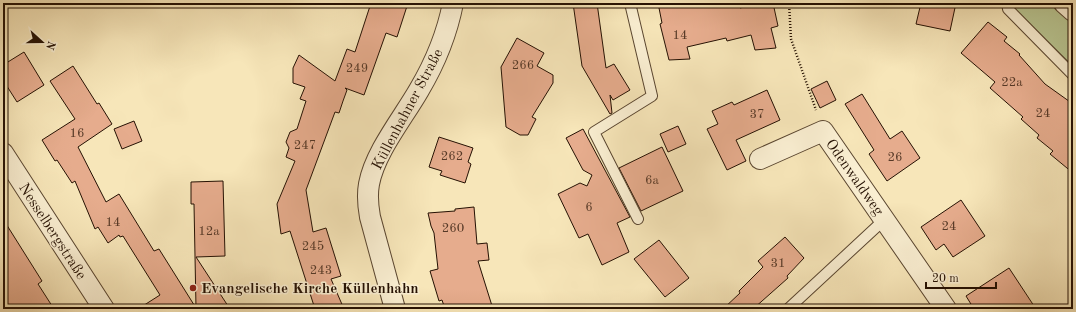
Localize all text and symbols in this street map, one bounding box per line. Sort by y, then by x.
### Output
north arrow [22,22,62,62]
house number: 14 [672,29,688,42]
text: N [43,39,57,51]
street label: Küllenhahner Straße [370,47,447,173]
house number: 266 [512,59,534,72]
house number: 249 [346,62,368,75]
house number: 22a [1001,76,1023,89]
house number: 24 [1035,107,1051,120]
house number: 37 [749,108,765,121]
house number: 16 [69,127,85,140]
street label: Odenwaldweg [822,137,886,219]
house number: 247 [294,139,316,152]
house number: 262 [441,150,463,163]
house number: 26 [887,151,903,164]
house number: 6a [645,174,660,187]
street label: Nesselbergstraße [15,181,88,283]
house number: 6 [585,201,593,214]
house number: 14 [105,216,121,229]
house number: 24 [941,220,957,233]
house number: 260 [442,222,464,235]
house number: 12a [198,225,220,238]
house number: 245 [302,240,324,253]
house number: 31 [770,257,786,270]
house number: 243 [310,264,332,277]
scale bar [926,264,996,290]
text: 20 m [932,273,959,285]
place label: Evangelische Kirche Küllenhahn [201,282,419,297]
marker: Evangelische Kirche Küllenhahn [188,283,198,293]

